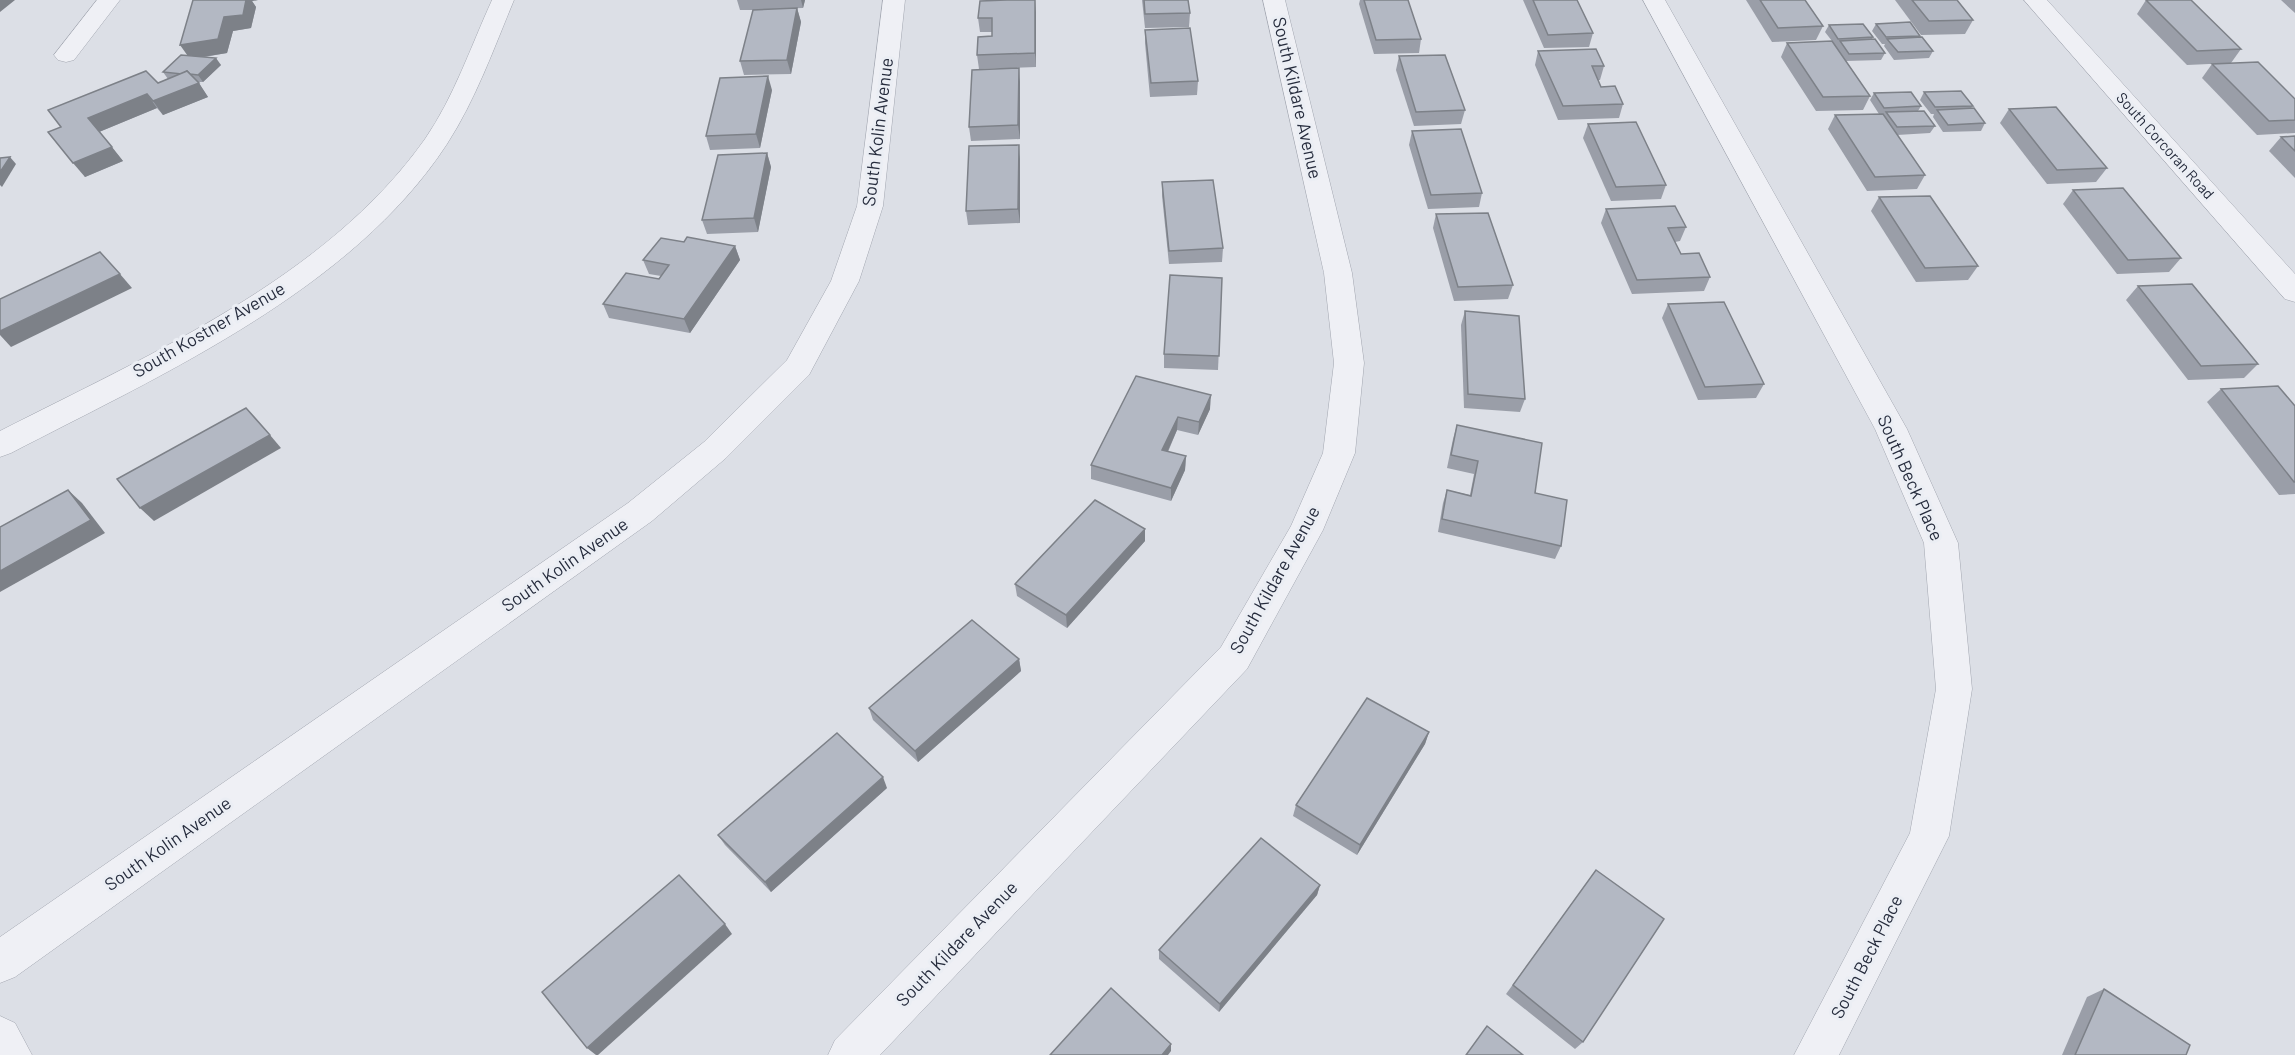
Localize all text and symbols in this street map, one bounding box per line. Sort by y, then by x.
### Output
street label: South Kildare Avenue [1269,15,1327,181]
street label: South Kolin Avenue [857,56,897,207]
street label: South Corcoran Road [2113,88,2218,202]
street label: South Kostner Avenue [128,277,289,382]
street label: South Beck Place [1873,411,1949,544]
street label: South Kildare Avenue [1224,502,1324,657]
street label: South Kolin Avenue [497,512,632,616]
street label: South Kolin Avenue [100,791,235,895]
street label: South Kildare Avenue [891,876,1022,1010]
street label: South Beck Place [1826,891,1907,1022]

